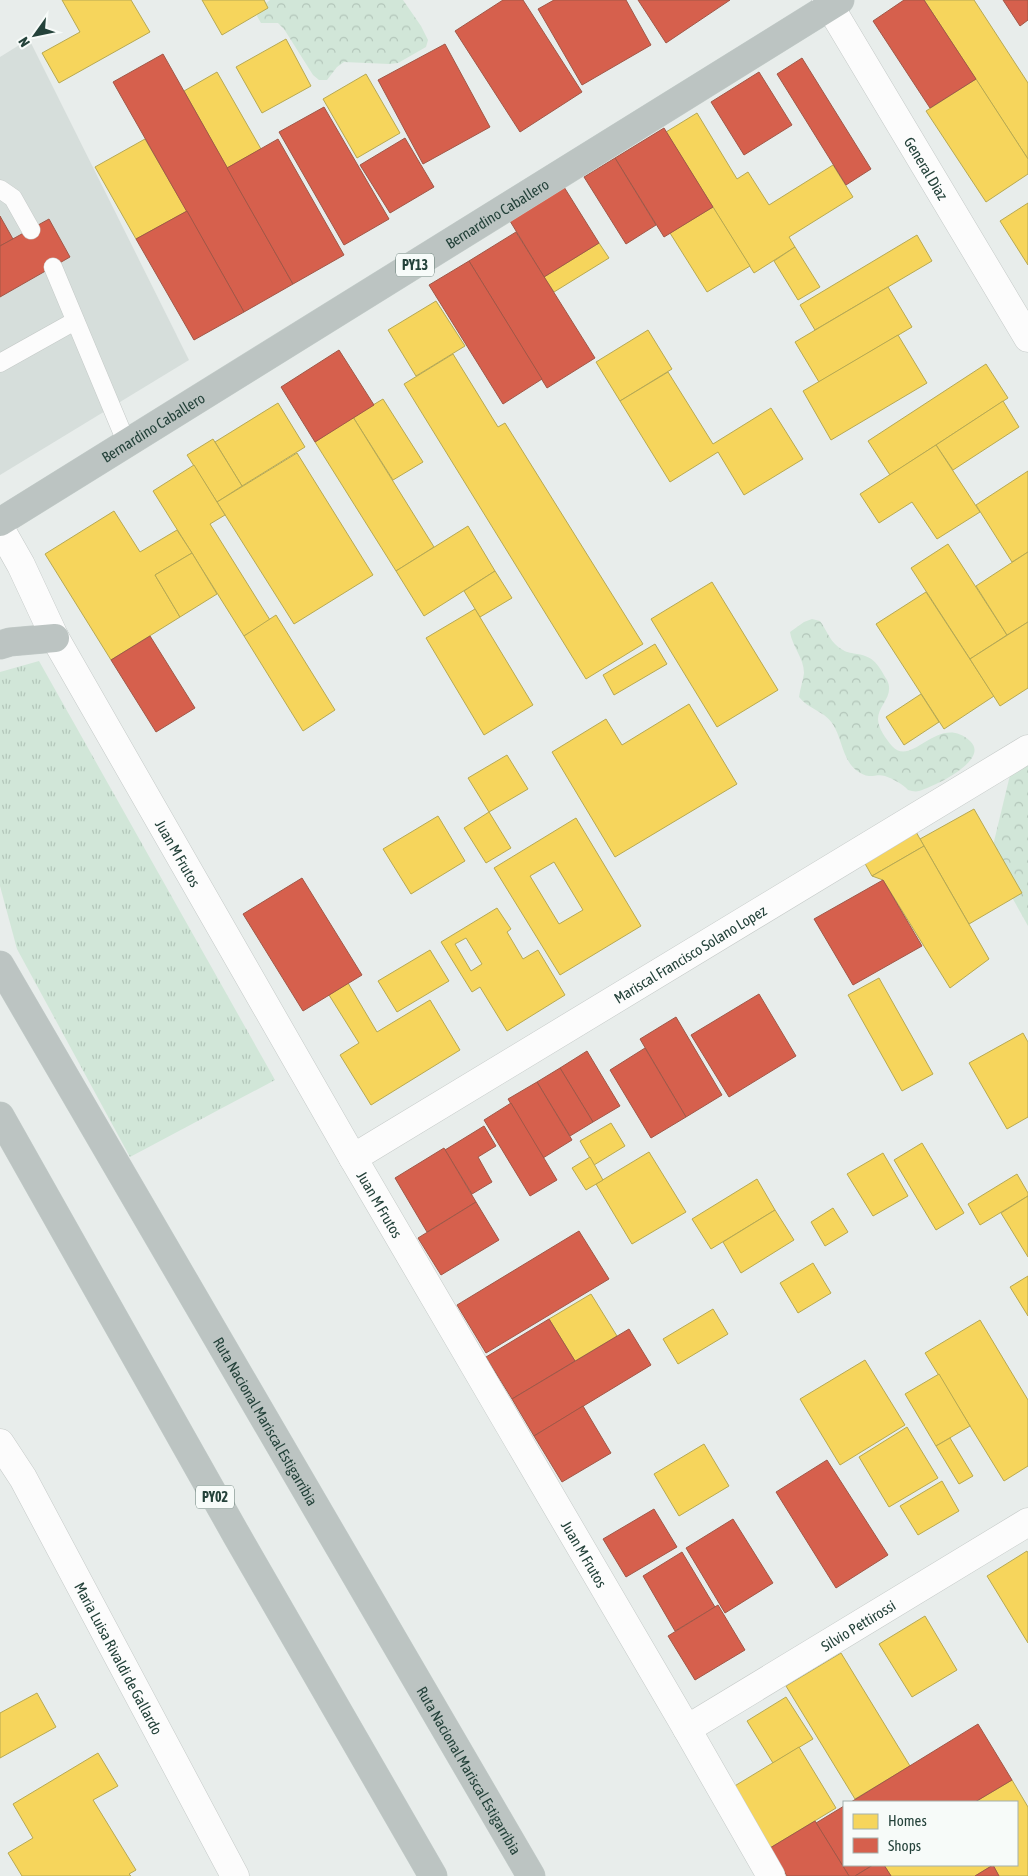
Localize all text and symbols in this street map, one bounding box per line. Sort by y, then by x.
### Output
north arrow [10,10,60,60]
text: N [15,34,33,50]
street label: General Diaz [901,134,952,203]
street label: Bernardino Caballero [442,175,551,252]
road number: PY13 [396,254,434,276]
street label: Bernardino Caballero [98,389,208,465]
street label: Juan M Frutos [152,817,204,890]
street label: Mariscal Francisco Solano Lopez [611,901,770,1006]
street label: Juan M Frutos [354,1168,406,1241]
street label: Ruta Nacional Mariscal Estigarribia [210,1334,322,1508]
road number: PY02 [196,1485,234,1508]
street label: Juan M Frutos [558,1517,611,1590]
street label: Maria Luisa Rivaldi de Gallardo [72,1579,166,1737]
street label: Silvio Pettirossi [818,1596,898,1654]
street label: Ruta Nacional Mariscal Estigarribia [414,1683,525,1857]
legend [843,1801,1018,1866]
text: Homes [888,1812,927,1829]
text: Shops [888,1837,921,1854]

